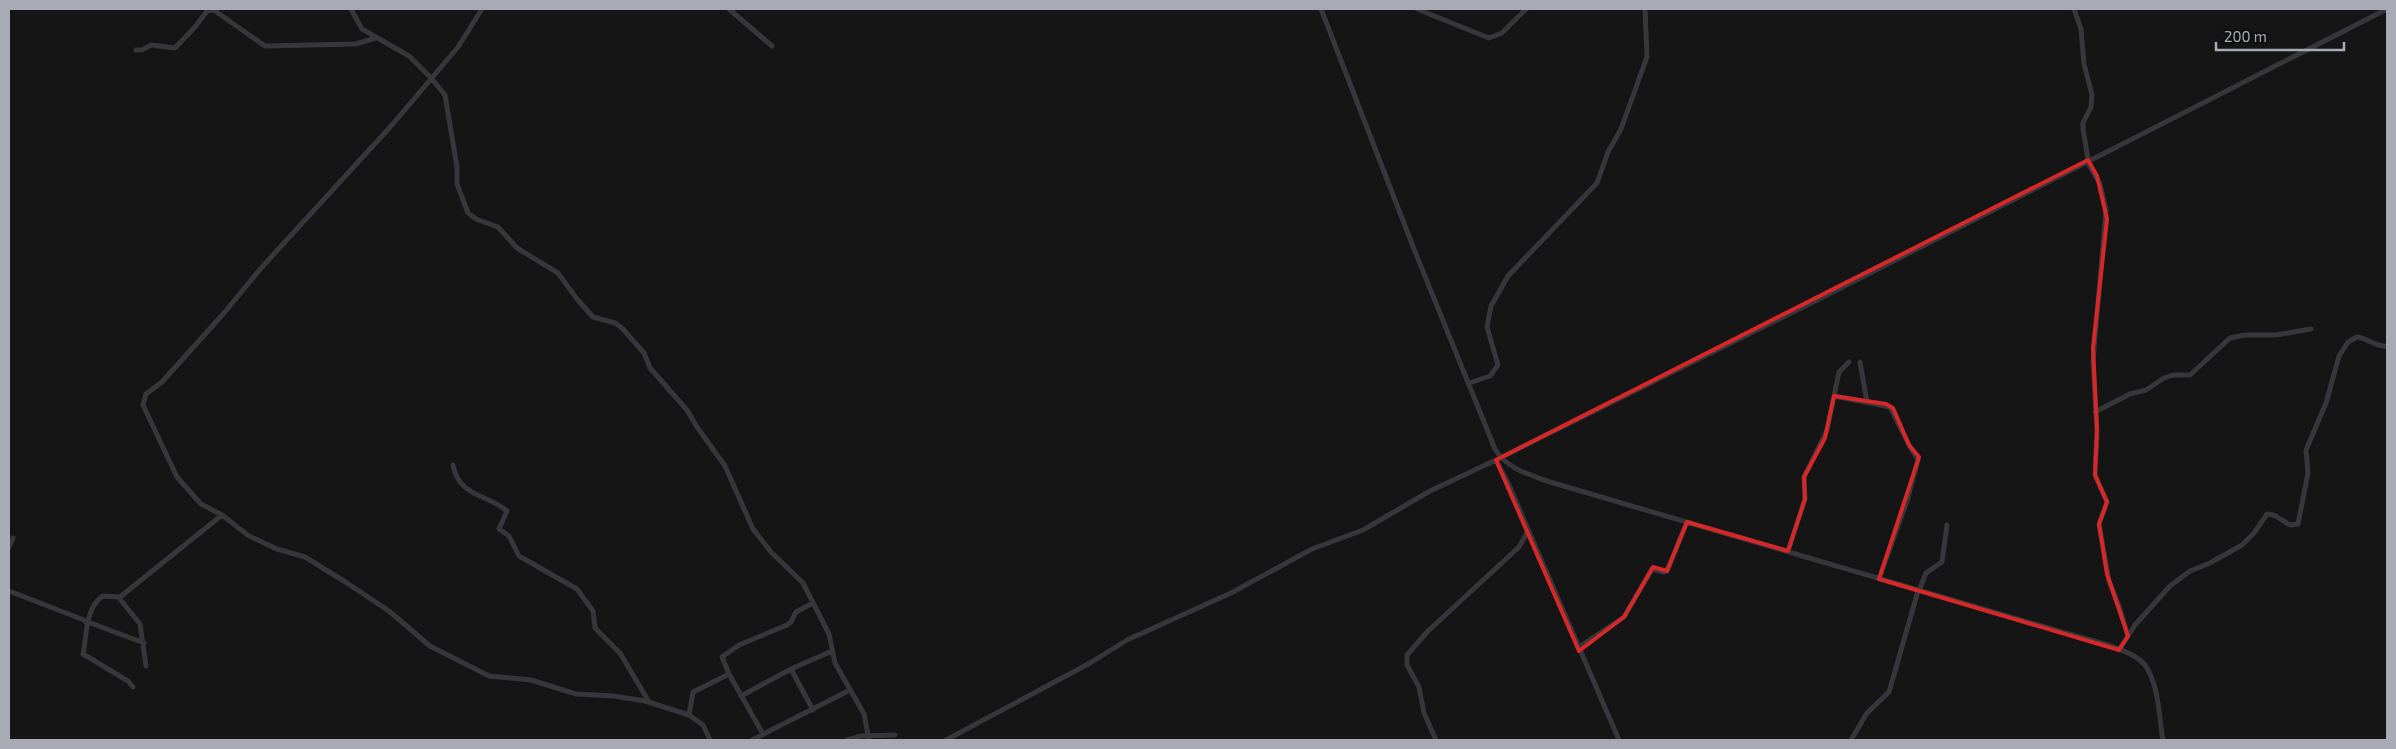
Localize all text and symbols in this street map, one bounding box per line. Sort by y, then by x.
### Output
scale bar [2216,20,2344,52]
text: 200 m [2224,27,2267,45]

